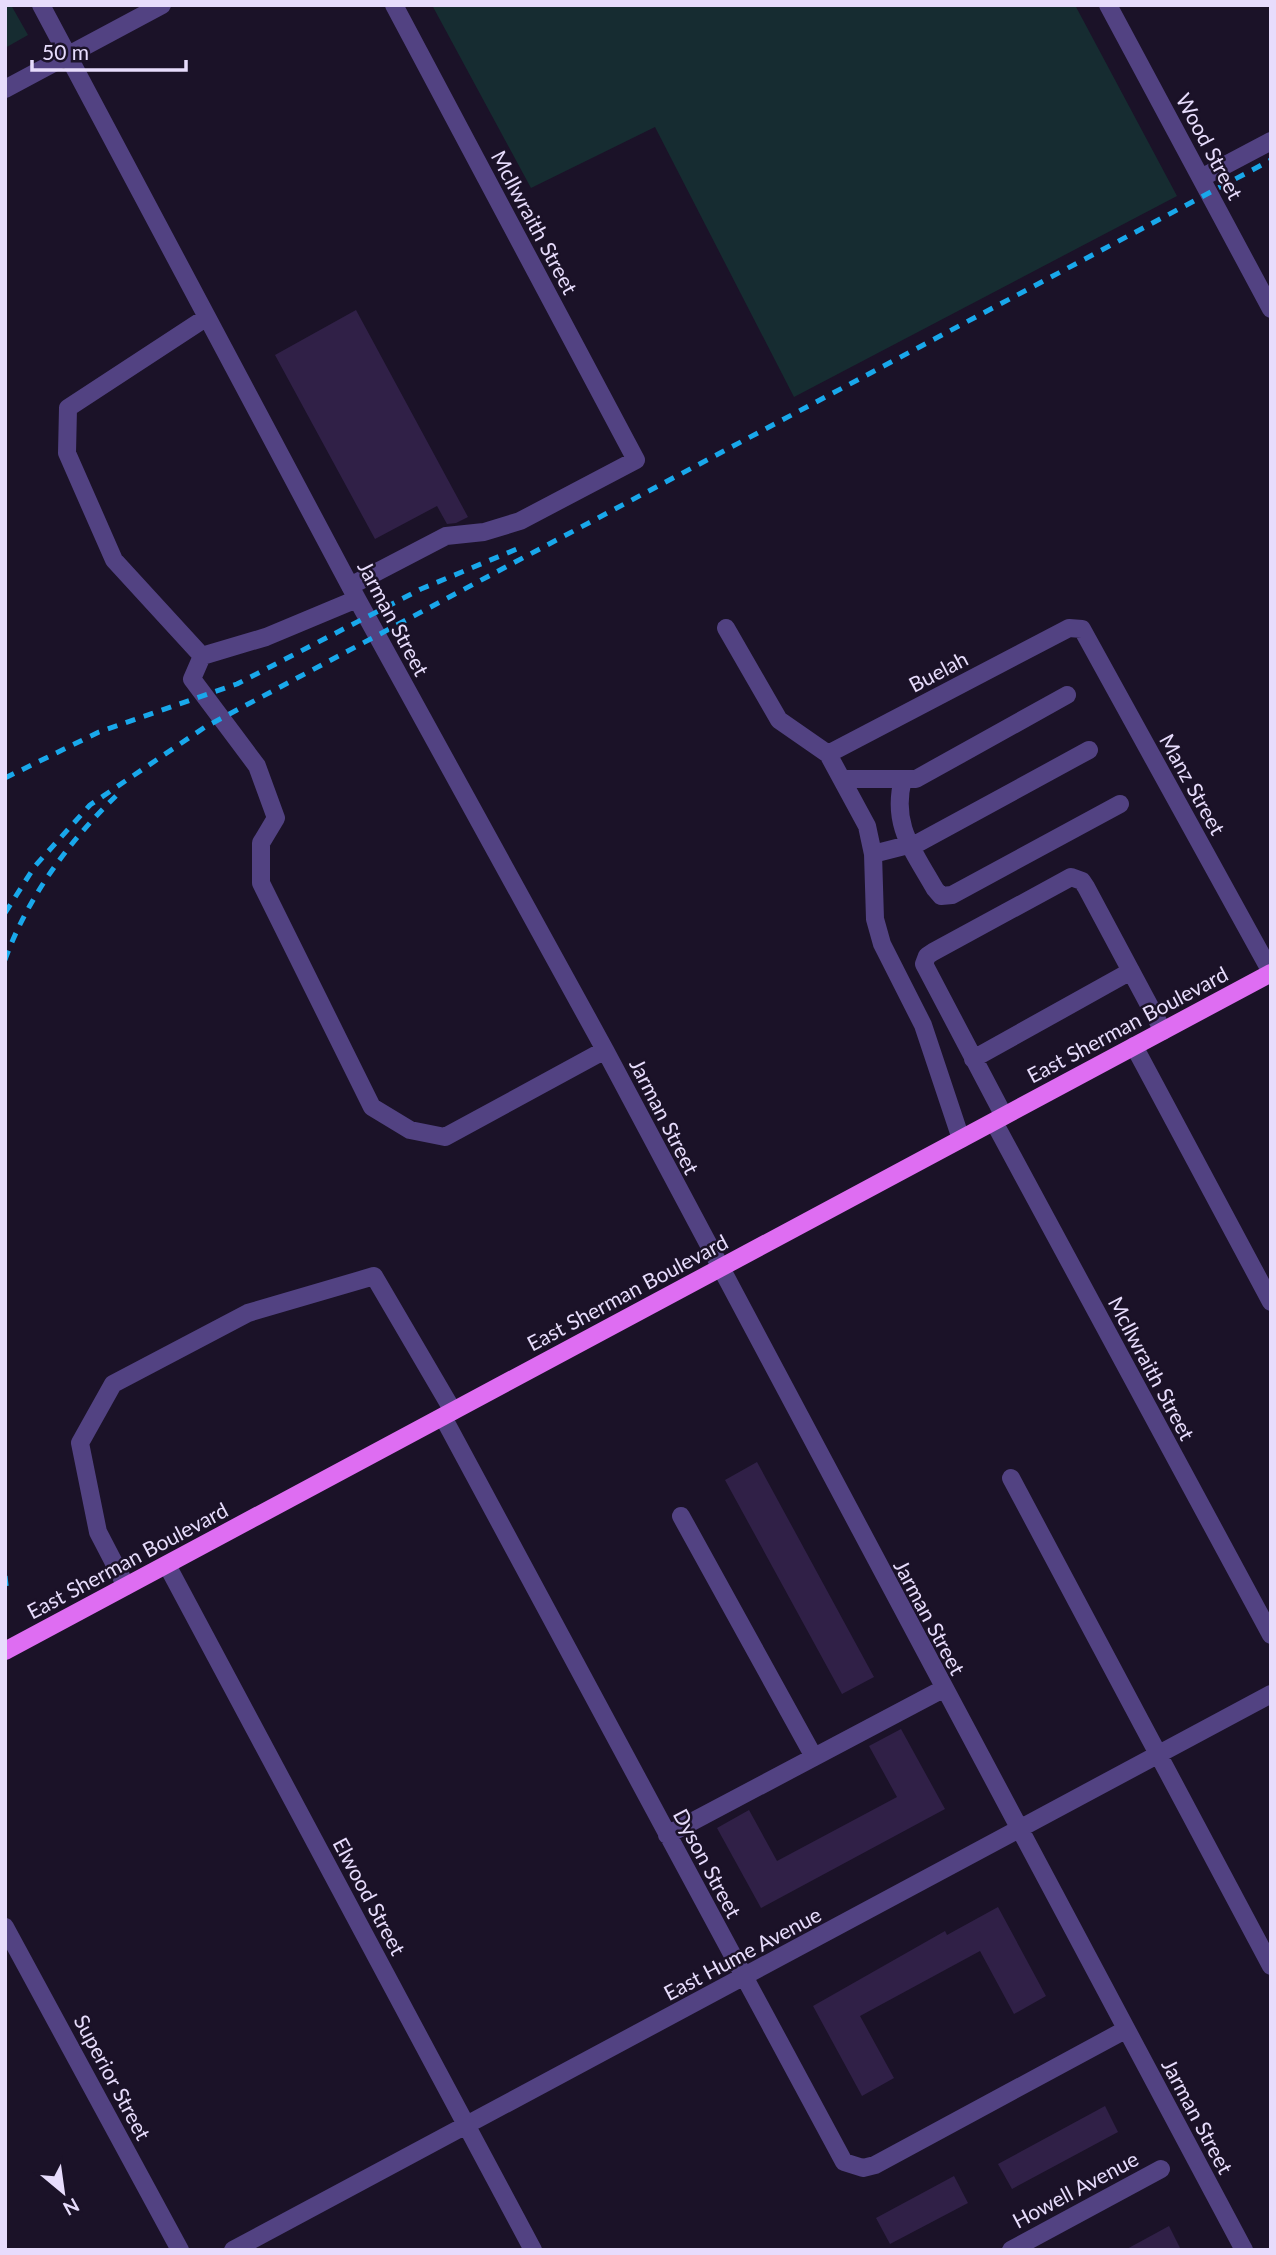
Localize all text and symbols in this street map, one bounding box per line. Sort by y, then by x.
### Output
scale bar [32,28,186,72]
text: 50 m [42,39,89,64]
street label: Wood Street [1172,89,1249,204]
street label: McIlwraith Street [487,146,584,299]
street label: Jarman Street [353,556,435,680]
street label: Buelah [904,645,972,697]
street label: Manz Street [1155,729,1231,839]
street label: East Sherman Boulevard [1022,960,1232,1088]
street label: Jarman Street [625,1054,705,1179]
street label: East Sherman Boulevard [522,1228,732,1356]
street label: McIlwraith Street [1104,1292,1201,1445]
street label: East Sherman Boulevard [22,1496,232,1624]
street label: Jarman Street [889,1555,971,1679]
street label: Dyson Street [669,1804,747,1922]
street label: Elwood Street [329,1833,412,1959]
street label: East Hume Avenue [659,1901,825,2005]
street label: Superior Street [70,2010,157,2144]
street label: Jarman Street [1157,2054,1239,2178]
street label: Howell Avenue [1008,2145,1142,2233]
north arrow [28,2157,98,2227]
text: N [60,2194,83,2221]

